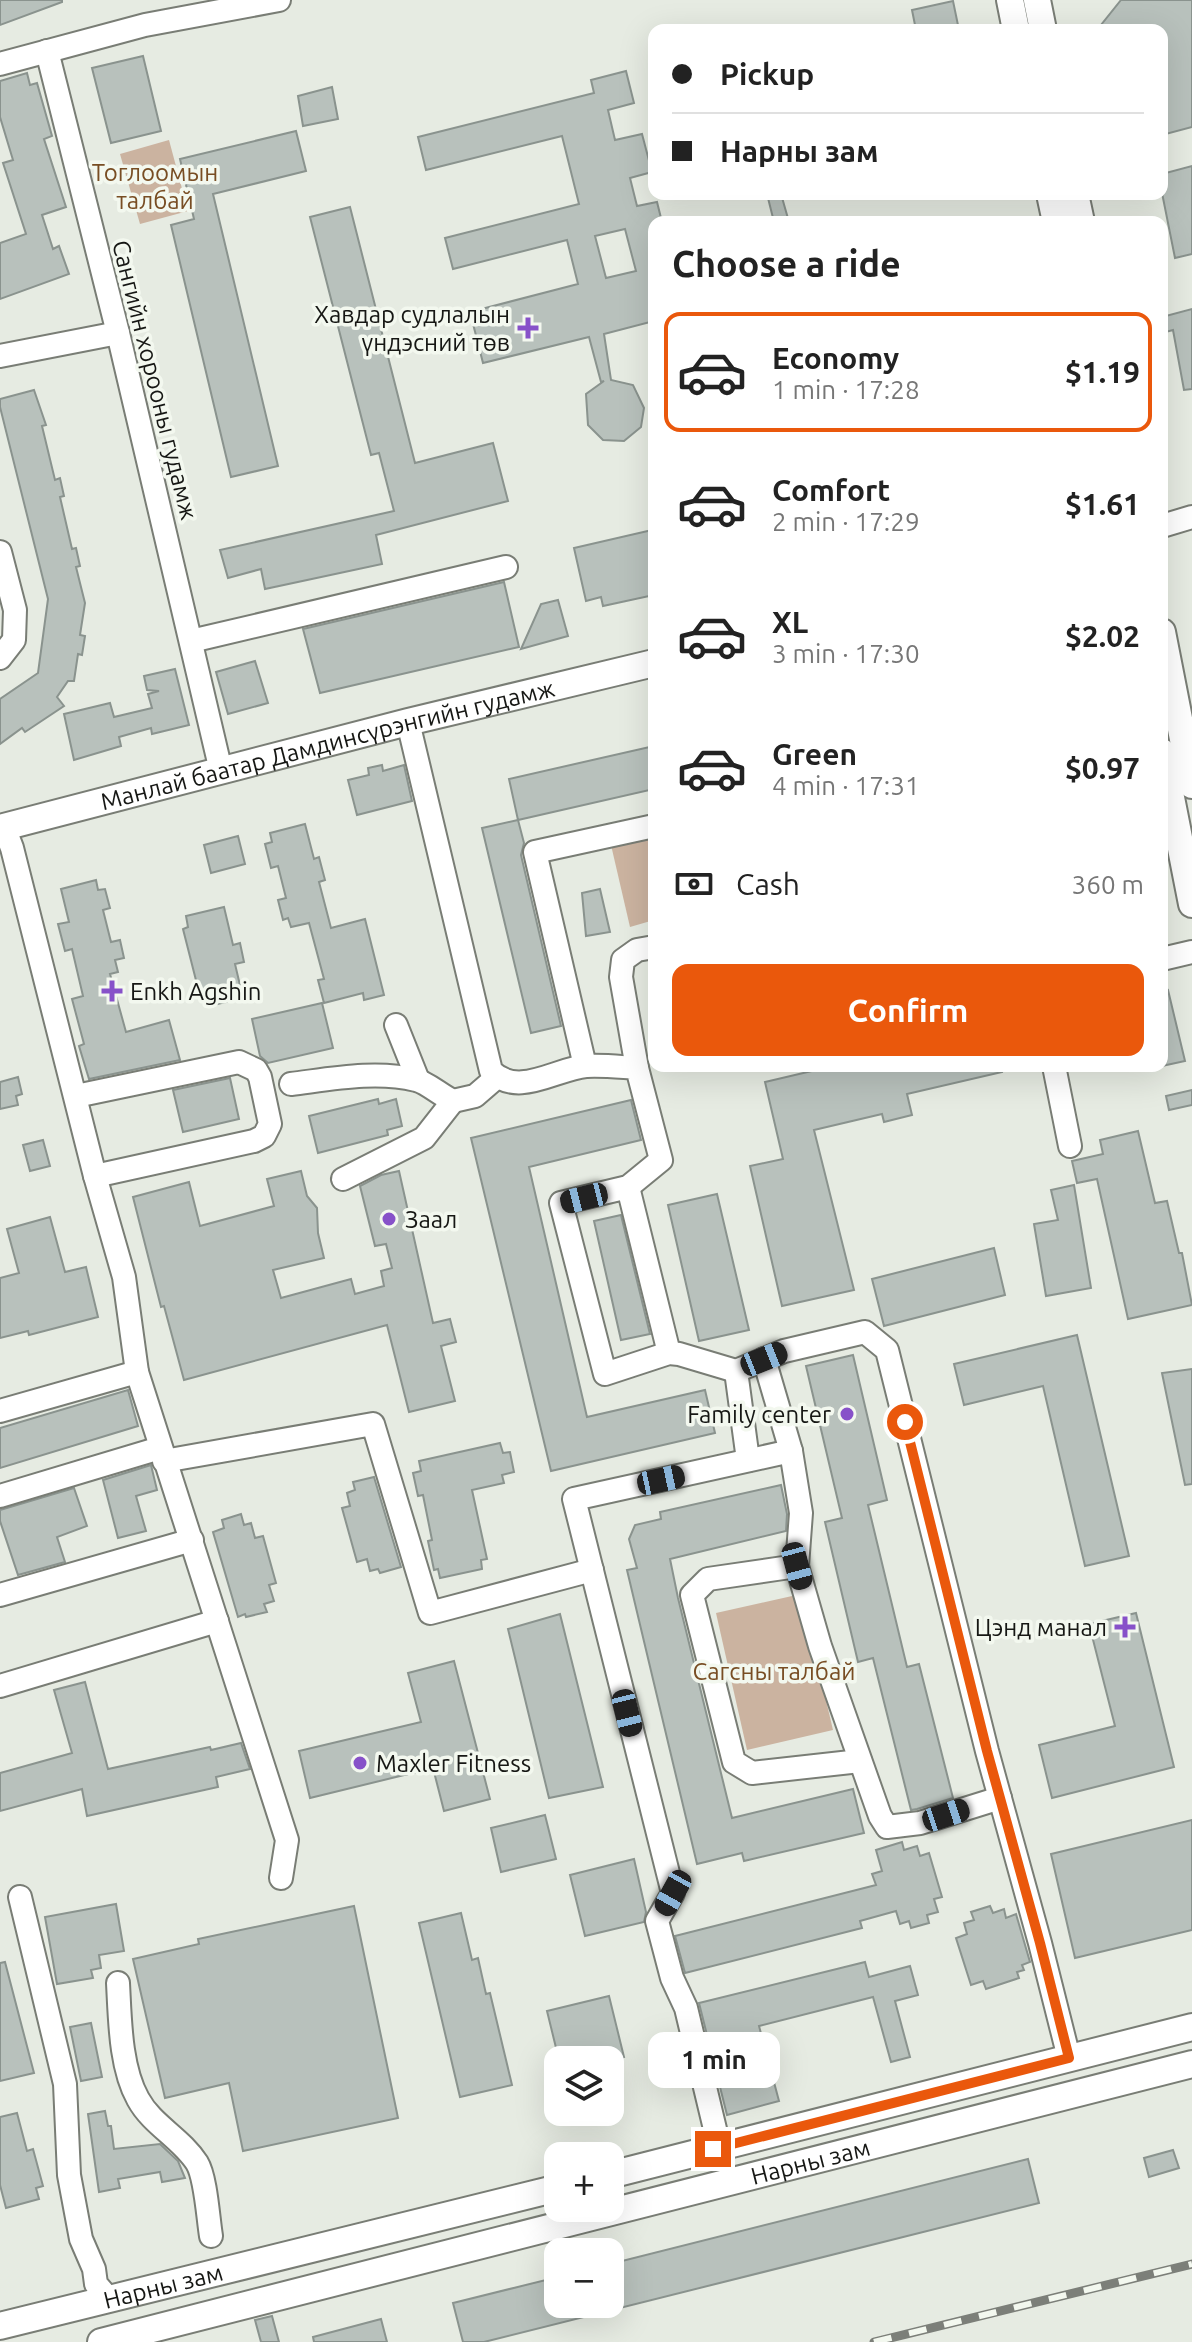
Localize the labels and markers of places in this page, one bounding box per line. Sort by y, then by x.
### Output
place label: Хавдар судлалын үндэсний төв [314,301,510,356]
marker: Хавдар судлалын үндэсний төв [517,317,539,339]
place label: Enkh Agshin [130,978,262,1005]
marker: Enkh Agshin [101,980,123,1002]
place label: Заал [405,1206,457,1233]
marker: Заал [380,1210,398,1228]
place label: Family center [687,1401,831,1428]
marker: Family center [838,1405,856,1423]
place label: Цэнд манал [975,1614,1107,1641]
marker: Цэнд манал [1114,1616,1136,1638]
place label: Maxler Fitness [376,1750,531,1777]
marker: Maxler Fitness [351,1754,369,1772]

